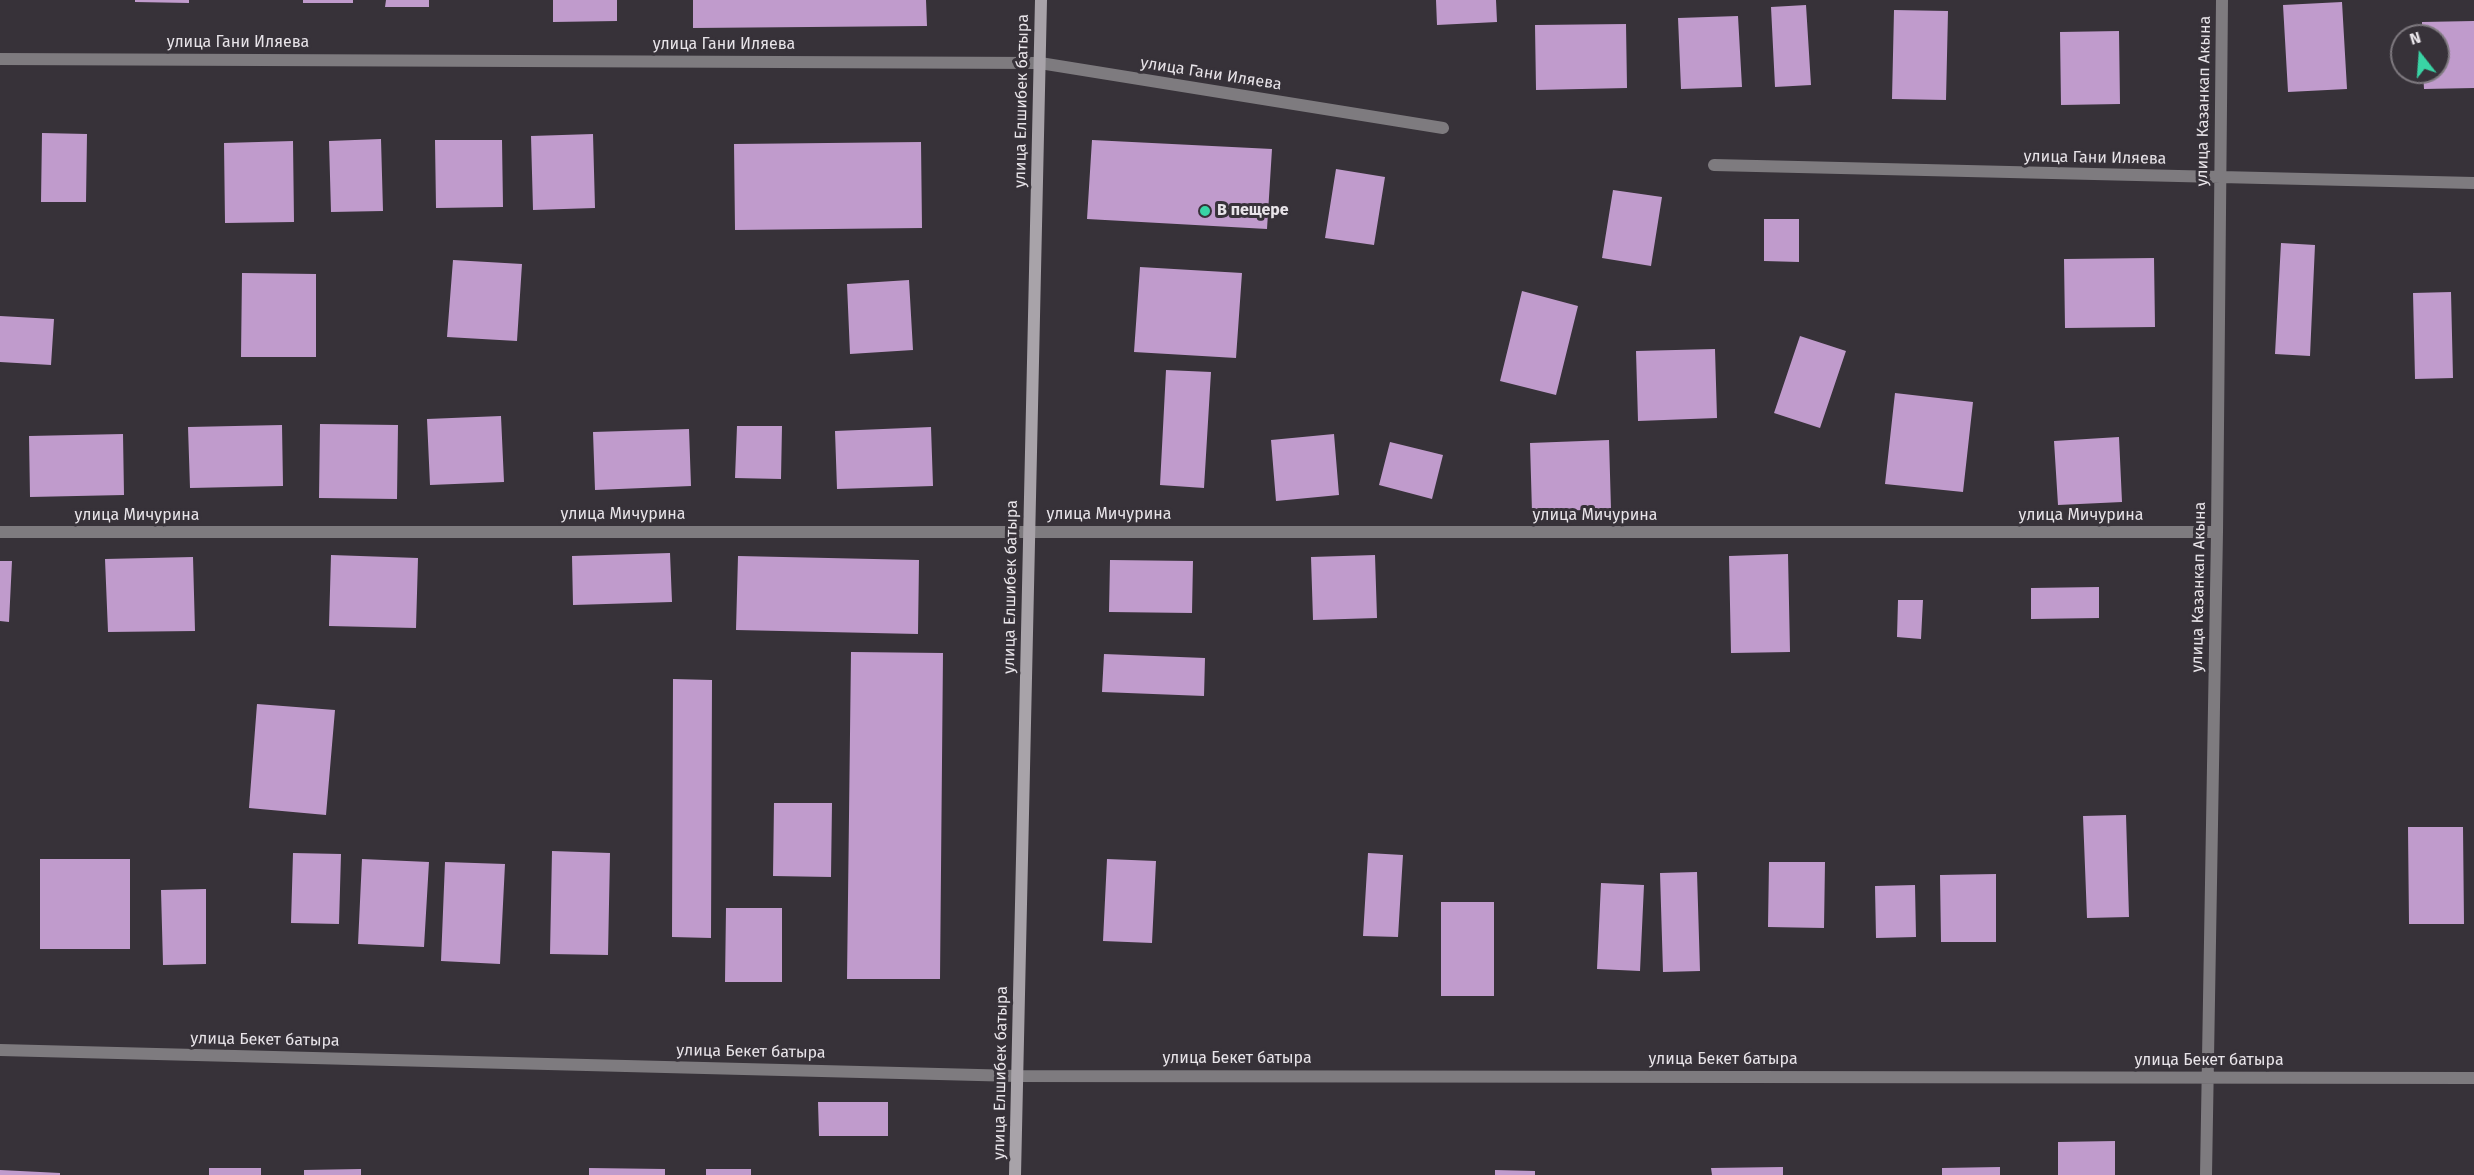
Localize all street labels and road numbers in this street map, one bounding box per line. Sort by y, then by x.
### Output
street label: улица Елшибек батыра [1011,14,1033,188]
street label: улица Казанкап Акына [2193,15,2215,187]
street label: улица Гани Иляева [167,33,309,53]
street label: улица Гани Иляева [653,35,795,55]
street label: улица Гани Иляева [1139,53,1283,95]
street label: улица Гани Иляева [2024,147,2166,169]
street label: улица Елшибек батыра [1000,500,1022,674]
street label: улица Казанкап Акына [2188,501,2210,673]
street label: улица Мичурина [561,505,685,525]
street label: улица Мичурина [1047,505,1171,525]
street label: улица Мичурина [75,506,199,526]
street label: улица Мичурина [1533,506,1657,526]
street label: улица Мичурина [2019,506,2143,526]
street label: улица Елшибек батыра [990,986,1012,1160]
street label: улица Бекет батыра [190,1029,340,1051]
street label: улица Бекет батыра [676,1041,826,1063]
street label: улица Бекет батыра [1162,1049,1312,1069]
street label: улица Бекет батыра [1648,1050,1798,1070]
street label: улица Бекет батыра [2134,1051,2284,1071]

